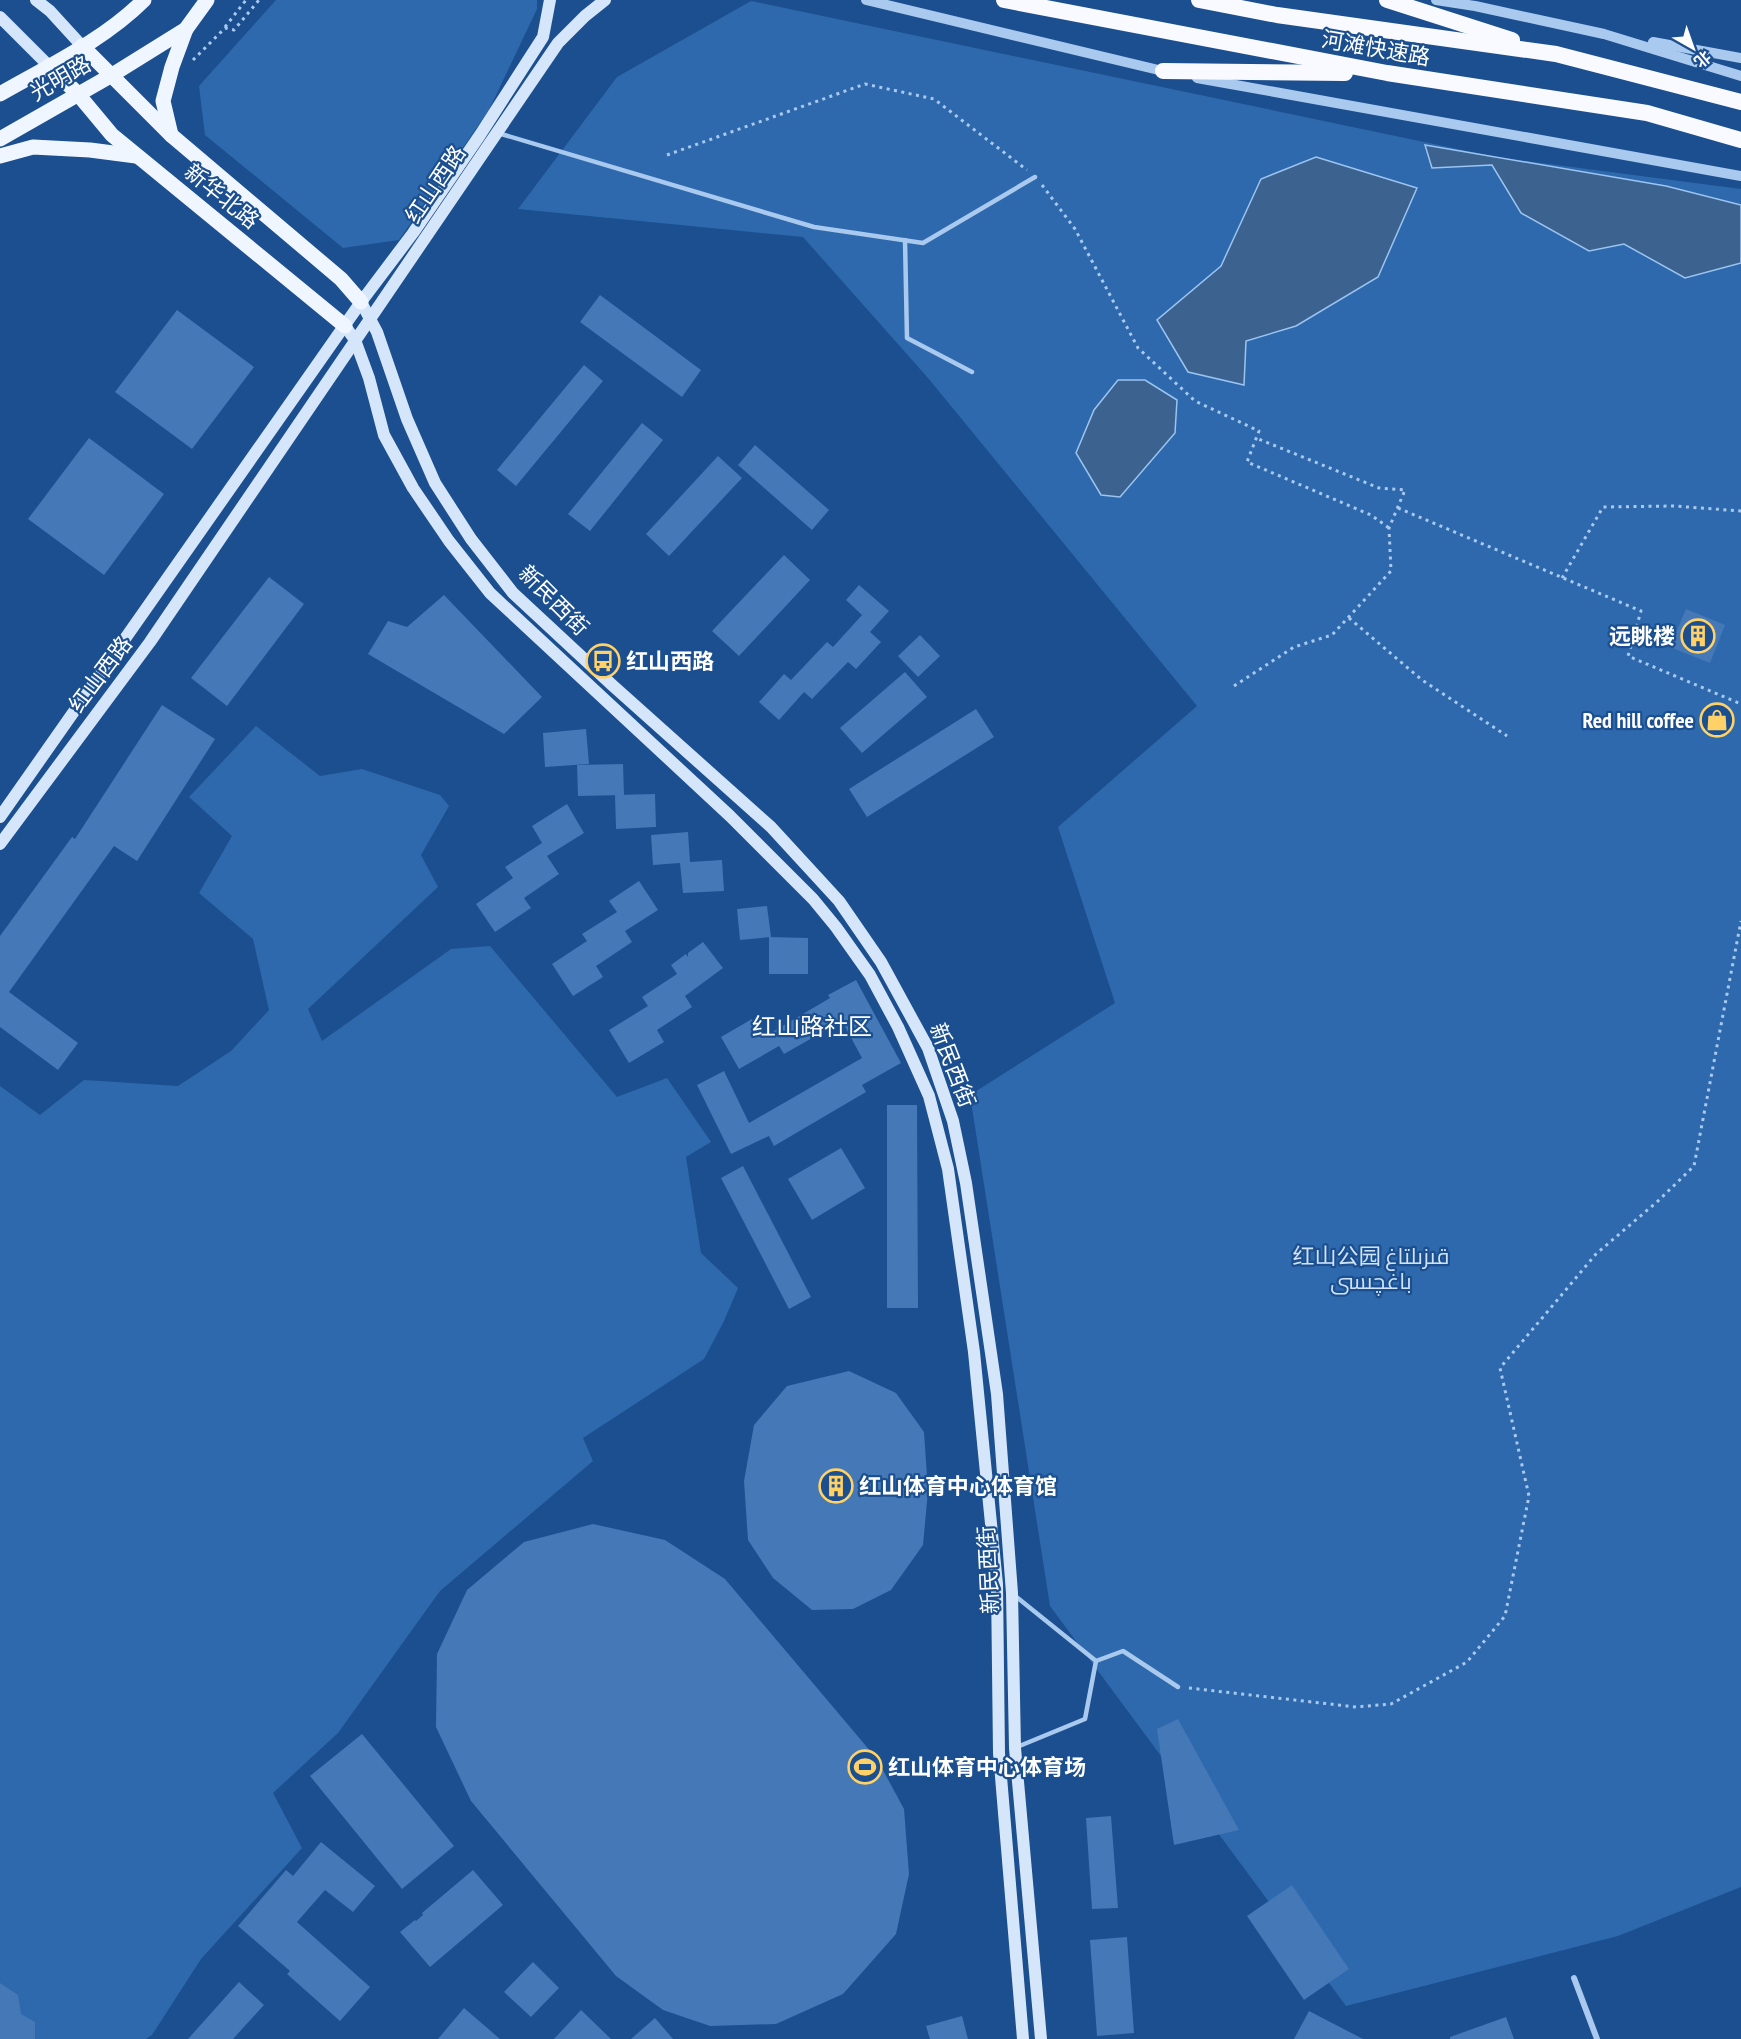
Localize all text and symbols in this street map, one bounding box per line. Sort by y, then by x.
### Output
north arrow [1663,18,1723,78]
street label: 河滩快速路 [1319,25,1433,71]
text: 北 [1690,47,1715,72]
street label: 光明路 [24,49,96,107]
street label: 红山西路 [399,140,471,228]
street label: 新华北路 [179,157,265,235]
street label: 新民西街 [513,559,595,641]
building icon: 远眺楼 [1680,618,1716,654]
place label: 远眺楼 [1609,622,1675,650]
street label: 红山西路 [62,630,138,718]
bus stop icon: 红山西路 [585,643,621,679]
place label: 红山西路 [626,647,714,675]
shop icon: Red hill coffee [1699,702,1735,738]
place label: Red hill coffee [1583,706,1694,734]
district label: 红山路社区 [752,1011,872,1042]
street label: 新民西街 [924,1019,982,1111]
park label: 红山公园 قىزىلتاغ باغچىسى [1293,1242,1449,1296]
building icon: 红山体育中心体育馆 [818,1468,854,1504]
place label: 红山体育中心体育馆 [859,1472,1057,1500]
street label: 新民西街 [972,1525,1004,1615]
sports icon: 红山体育中心体育场 [847,1749,883,1785]
place label: 红山体育中心体育场 [888,1753,1086,1781]

